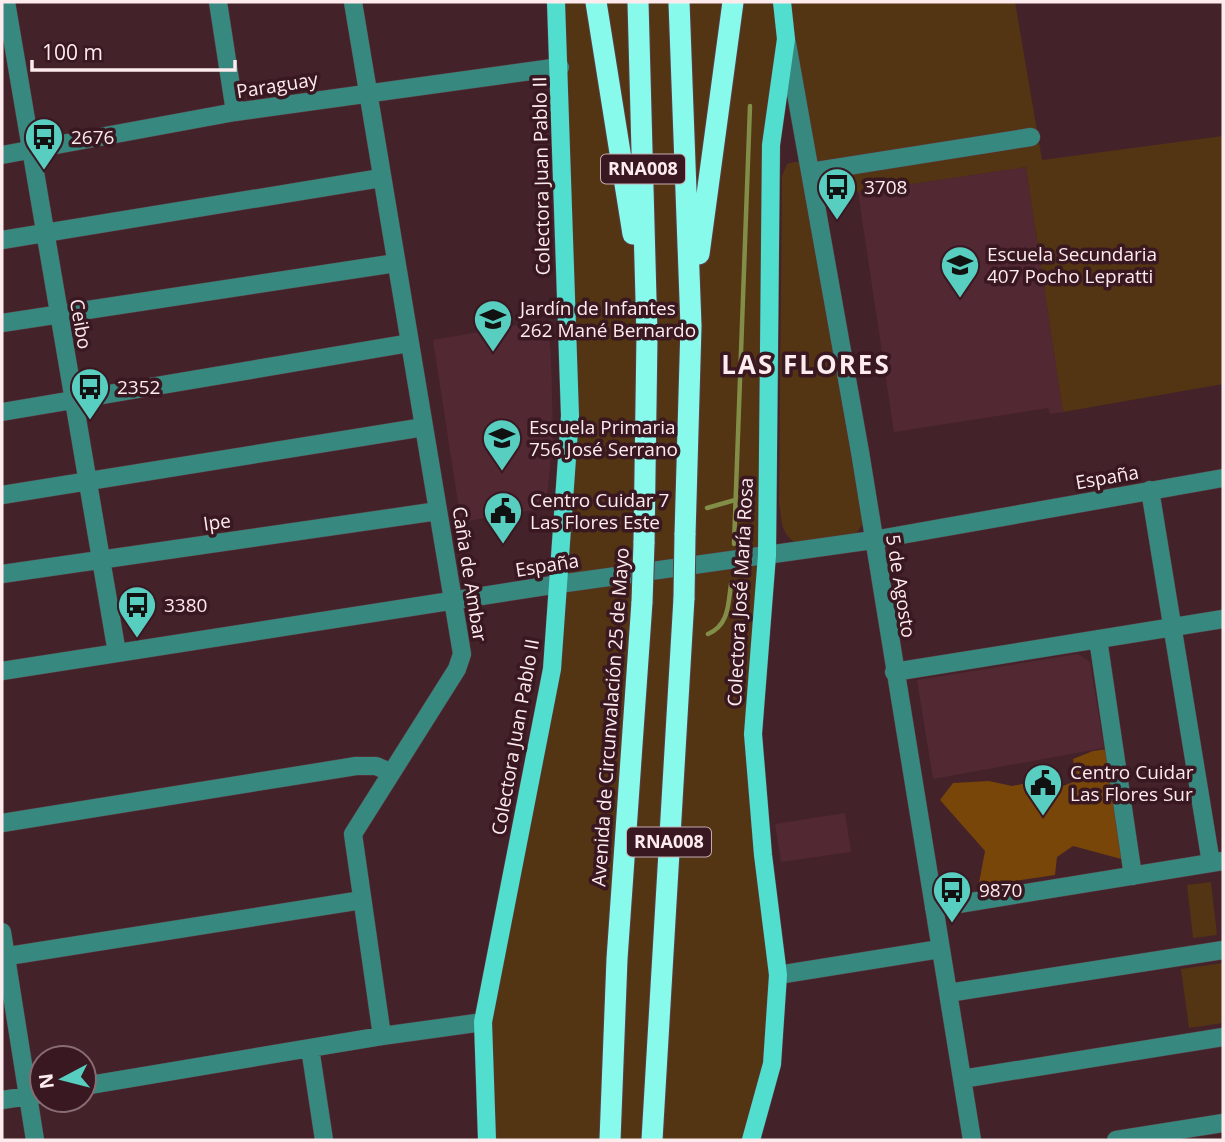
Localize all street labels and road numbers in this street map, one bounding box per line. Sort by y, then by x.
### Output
street label: Paraguay [234,66,320,104]
street label: Colectora Juan Pablo II [526,76,556,276]
road number: RNA008 [601,154,685,184]
street label: Ceibo [64,297,98,351]
street label: España [1073,459,1141,495]
street label: Colectora José María Rosa [721,477,759,707]
street label: Caña de Ambar [446,505,494,644]
street label: Ipe [202,507,232,537]
street label: 5 de Agosto [880,533,922,639]
street label: España [513,547,581,583]
street label: Avenida de Circunvalación 25 de Mayo [585,547,635,887]
street label: Colectora Juan Pablo II [485,637,545,837]
road number: RNA008 [627,828,711,856]

